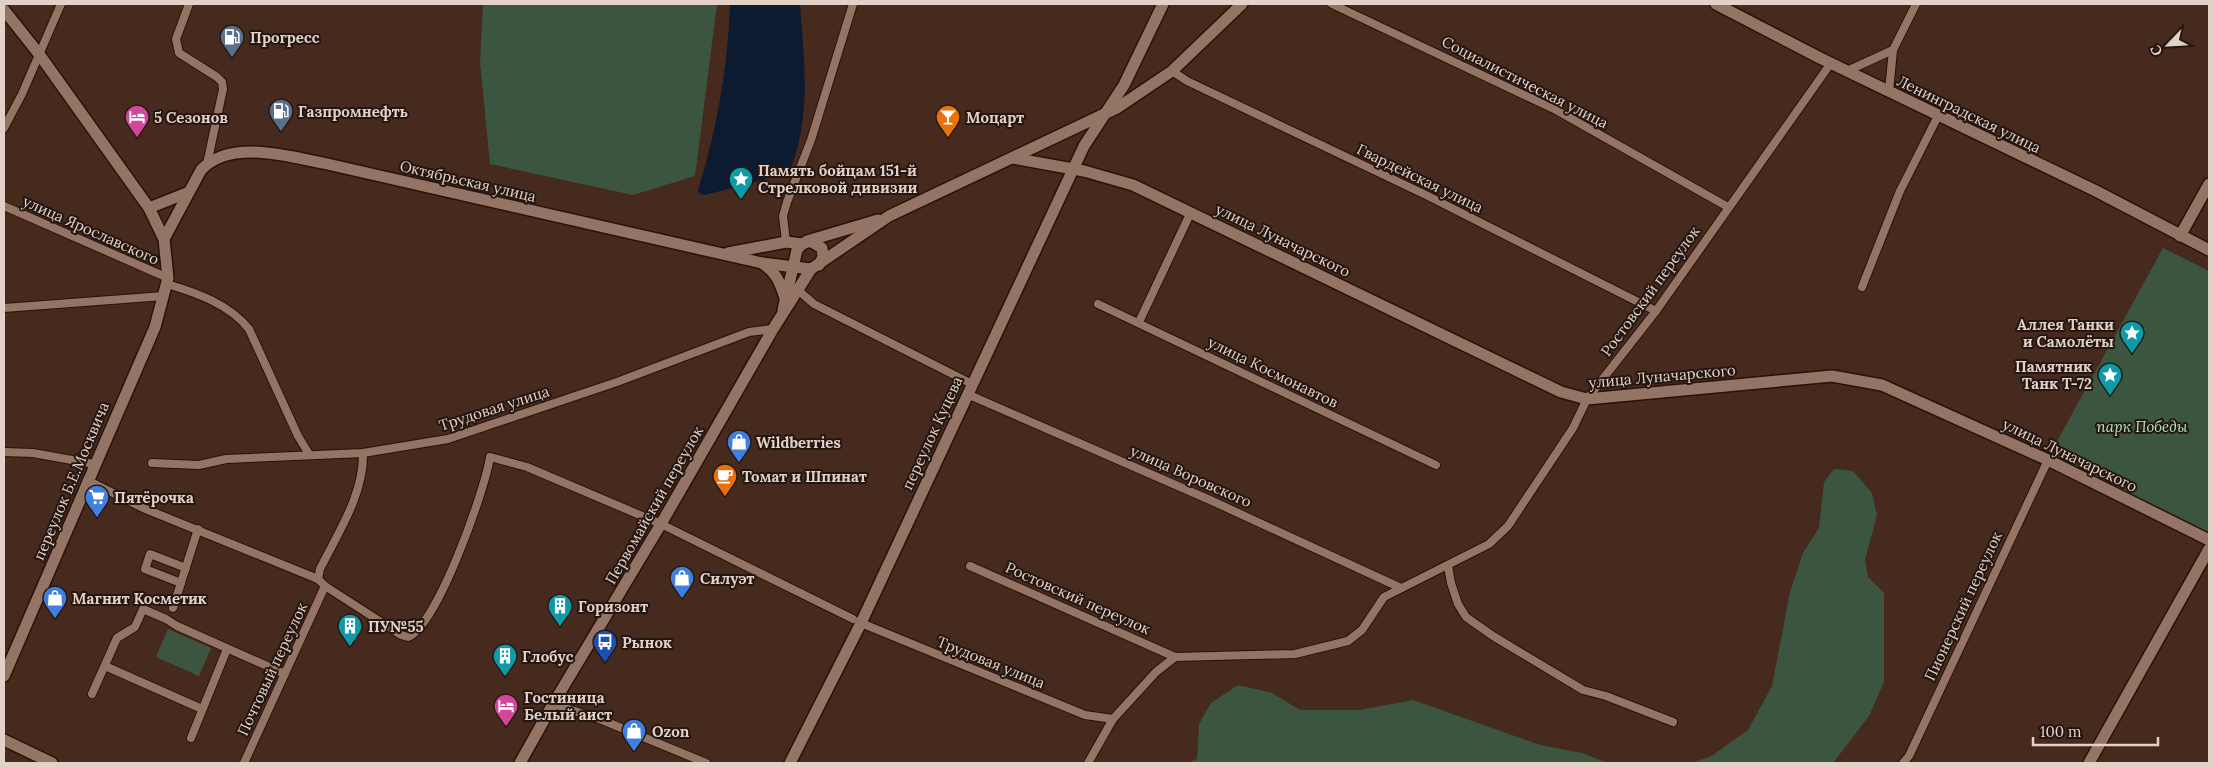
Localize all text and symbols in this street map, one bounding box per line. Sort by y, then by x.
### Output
north arrow [2143,20,2193,70]
fuel station icon: Прогресс [219,24,245,58]
place label: Прогресс [250,28,320,47]
street label: Социалистическая улица [1439,32,1612,132]
text: С [2146,42,2166,59]
street label: Ленинградская улица [1894,71,2044,157]
fuel station icon: Газпромнефть [268,98,294,132]
place label: Газпромнефть [298,102,408,121]
hotel icon: 5 Сезонов [124,104,150,138]
bar icon: Моцарт [935,104,961,138]
place label: 5 Сезонов [154,108,228,127]
place label: Моцарт [966,108,1024,127]
street label: Гвардейская улица [1354,139,1486,217]
street label: Октябрьская улица [398,156,538,206]
place label: Память бойцам 151-й Стрелковой дивизии [758,161,918,197]
place icon: Память бойцам 151-й Стрелковой дивизии [728,166,754,200]
street label: улица Ярославского [20,191,162,269]
street label: улица Луначарского [1213,199,1354,281]
street label: Ростовский переулок [1596,222,1704,360]
place label: Аллея Танки и Самолёты [2017,315,2114,351]
place icon: Аллея Танки и Самолёты [2119,320,2145,354]
street label: улица Космонавтов [1205,332,1341,412]
place label: Памятник Танк Т-72 [2015,357,2092,393]
street label: улица Луначарского [1588,360,1736,392]
place icon: Памятник Танк Т-72 [2097,362,2123,396]
street label: переулок Куцева [897,373,967,493]
street label: Трудовая улица [436,381,552,435]
street label: переулок Б.Е.Москвича [29,399,113,563]
street label: улица Луначарского [2000,414,2141,496]
park label: парк Победы [2097,417,2188,436]
street label: Первомайский переулок [601,422,707,588]
shop icon: Wildberries [726,429,752,463]
place label: Wildberries [756,433,841,452]
street label: улица Воровского [1127,441,1255,511]
cafe icon: Томат и Шпинат [712,463,738,497]
place label: Томат и Шпинат [742,467,867,486]
supermarket icon: Пятёрочка [84,484,110,518]
place label: Пятёрочка [114,488,194,507]
street label: Пионерский переулок [1920,528,2006,684]
street label: Ростовский переулок [1003,557,1153,639]
shop icon: Силуэт [669,565,695,599]
place label: Силуэт [700,569,754,588]
shop icon: Магнит Косметик [42,585,68,619]
place label: Магнит Косметик [72,589,207,608]
building icon: Горизонт [547,593,573,627]
place label: Горизонт [578,597,648,616]
street label: Почтовый переулок [233,599,311,739]
building icon: ПУ№55 [337,613,363,647]
place label: ПУ№55 [368,617,424,636]
bus stop icon: Рынок [592,629,618,663]
street label: Трудовая улица [934,632,1048,692]
place label: Рынок [622,633,672,652]
building icon: Глобус [492,643,518,677]
place label: Глобус [522,647,574,666]
place label: Гостиница Белый аист [524,688,612,724]
hotel icon: Гостиница Белый аист [493,693,519,727]
scale bar [2033,714,2158,746]
shop icon: Ozon [621,718,647,752]
place label: Ozon [652,722,690,741]
text: 100 m [2040,722,2081,741]

